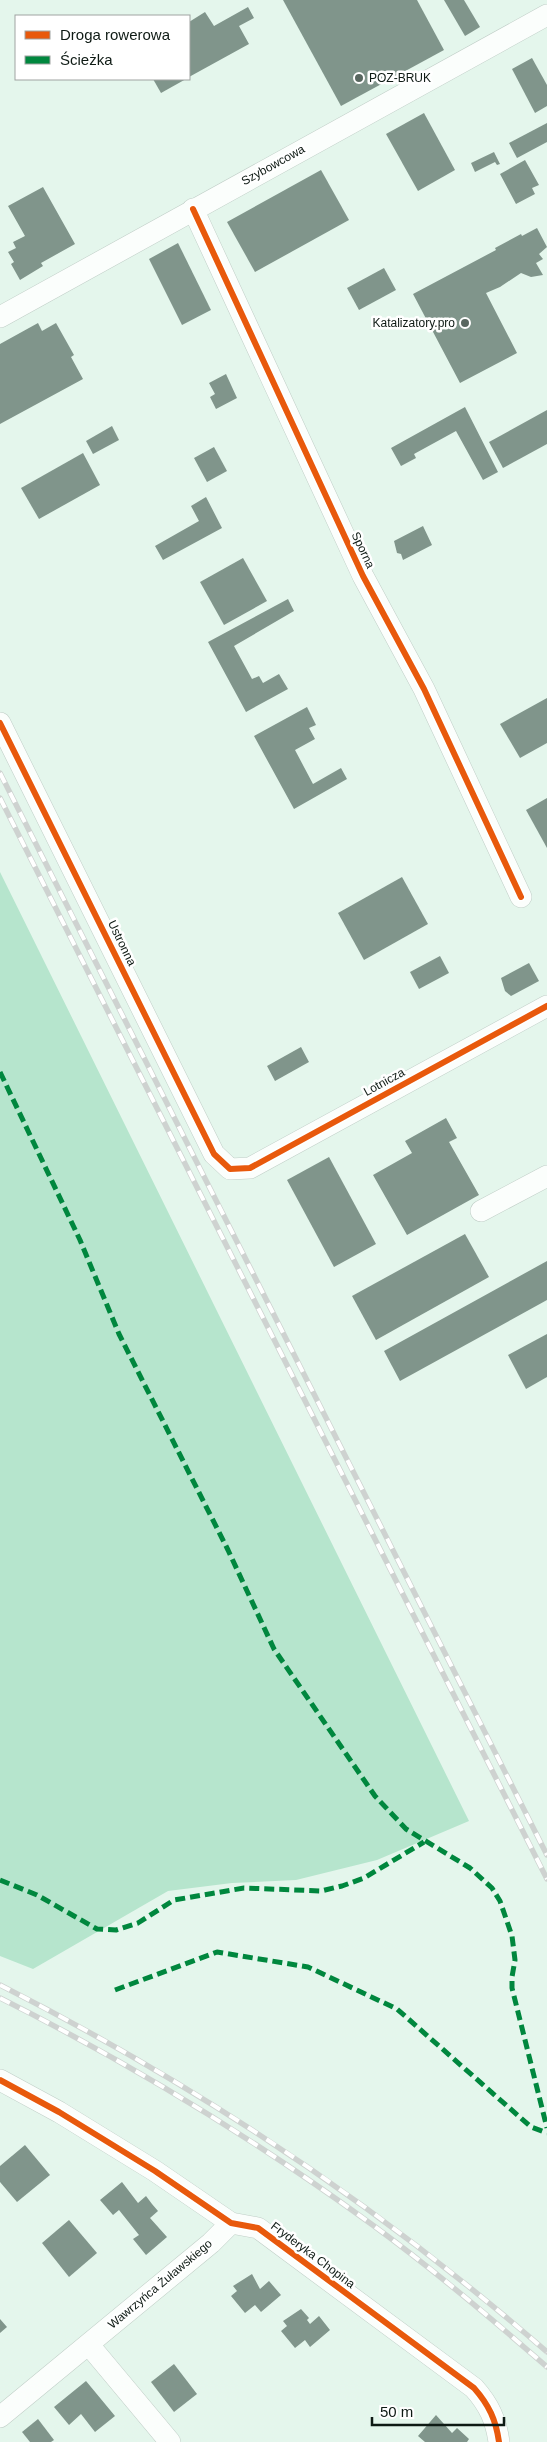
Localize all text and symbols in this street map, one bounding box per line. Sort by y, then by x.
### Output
legend [15,15,190,80]
text: Droga rowerowa [60,26,171,43]
text: Ścieżka [60,51,113,68]
place label: POZ-BRUK [369,71,431,85]
marker: POZ-BRUK [353,72,365,84]
street label: Szybowcowa [239,142,307,188]
place label: Katalizatory.pro [373,316,455,330]
marker: Katalizatory.pro [459,317,471,329]
street label: Sporna [348,530,378,571]
street label: Ustronna [105,918,139,968]
street label: Lotnicza [361,1065,407,1099]
street label: Fryderyka Chopina [268,2219,358,2291]
street label: Wawrzyńca Żuławskiego [105,2236,215,2332]
scale bar [372,2394,504,2426]
text: 50 m [380,2403,413,2420]

